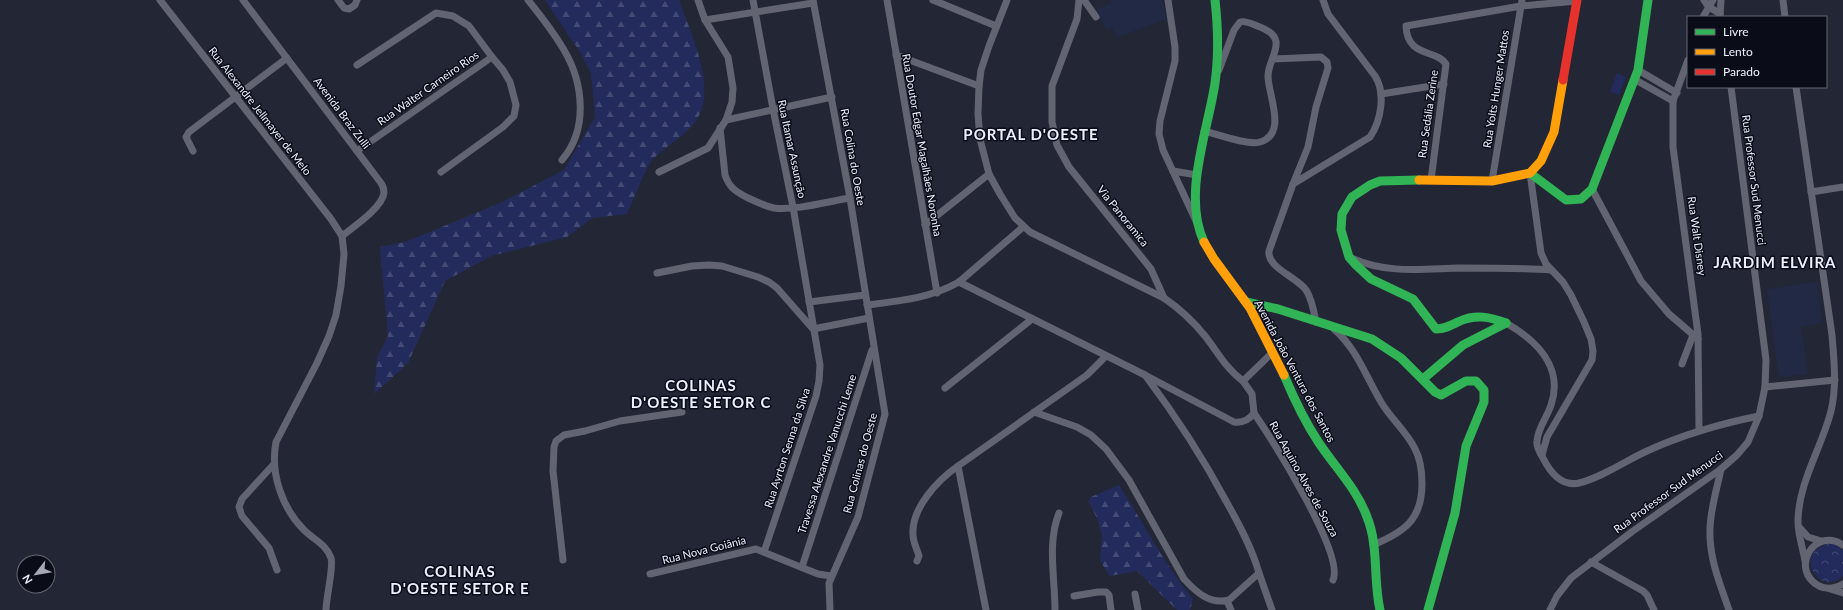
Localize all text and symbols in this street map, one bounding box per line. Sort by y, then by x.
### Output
legend [1687,16,1827,88]
text: Livre [1723,24,1749,39]
street label: Rua Yolts Hunger Mattos [1480,29,1511,149]
street label: Rua Alexandre Jellmayer de Melo [206,44,314,177]
text: Lento [1723,44,1753,59]
street label: Rua Walter Carneiro Rios [375,47,481,128]
street label: Rua Doutor Edgar Magalhães Noronha [900,53,945,237]
text: Parado [1723,64,1760,79]
street label: Rua Sedália Zerine [1415,69,1440,159]
street label: Avenida Braz Zulli [311,74,374,151]
street label: Rua Itamar Assunção [776,98,809,199]
street label: Rua Colina do Oeste [839,107,868,207]
street label: Rua Professor Sud Menucci [1740,114,1769,246]
district label: PORTAL D'OESTE [963,125,1099,143]
street label: Via Panoramica [1095,183,1152,249]
street label: Rua Walt Disney [1686,196,1710,277]
district label: JARDIM ELVIRA [1713,253,1837,271]
street label: Avenida João Ventura dos Santos [1252,297,1339,444]
street label: Travessa Alexandre Vanucchi Leme [795,372,859,535]
district label: COLINAS D'OESTE SETOR C [631,376,771,411]
street label: Rua Ayrton Senna da Silva [761,386,812,509]
street label: Rua Colinas do Oeste [840,411,879,514]
street label: Rua Aquino Alves de Souza [1267,419,1342,539]
street label: Rua Professor Sud Menucci [1611,447,1725,535]
street label: Rua Nova Goiânia [661,533,747,566]
north arrow [16,554,56,594]
district label: COLINAS D'OESTE SETOR E [390,562,530,597]
text: N [19,572,35,586]

